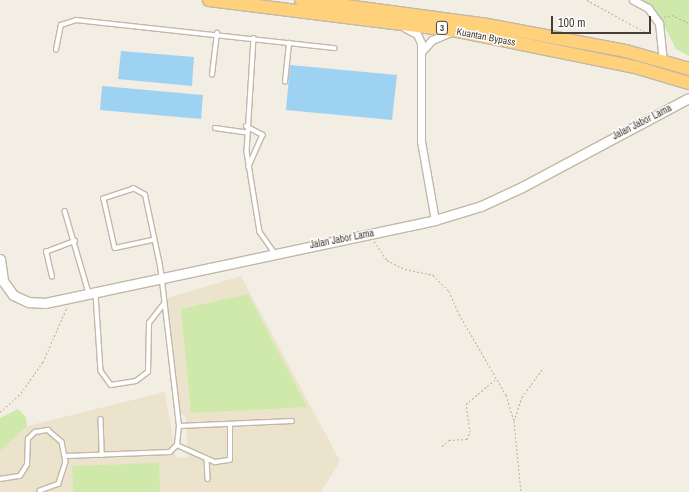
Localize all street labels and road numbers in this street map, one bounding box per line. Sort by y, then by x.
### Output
road number: 3 [435,21,449,35]
street label: Kuantan Bypass [456,25,516,49]
street label: Jalan Jabor Lama [610,102,674,142]
street label: Jalan Jabor Lama [309,227,375,251]

